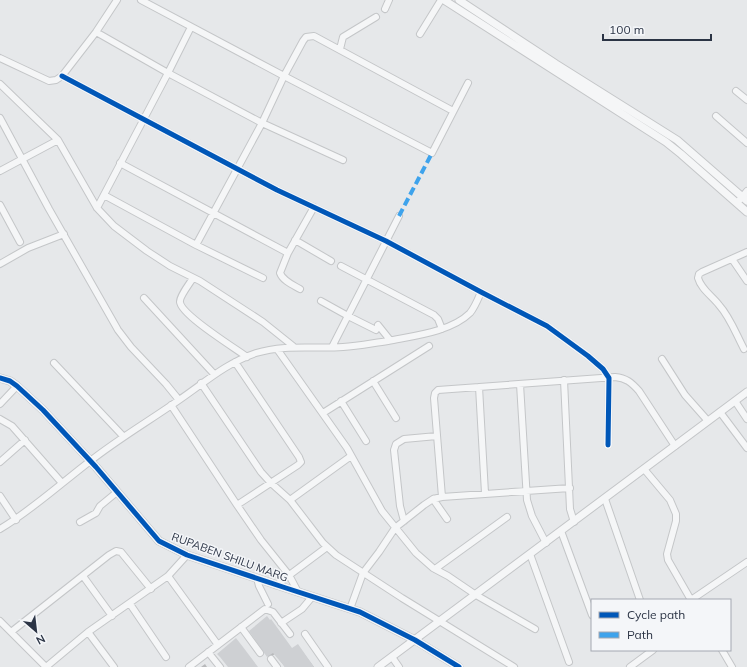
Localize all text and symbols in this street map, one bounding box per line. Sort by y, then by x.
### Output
scale bar [603,16,711,42]
text: 100 m [609,22,644,37]
street label: RUPABEN SHILU MARG [170,529,290,585]
legend [591,599,731,651]
text: Cycle path [627,607,685,622]
north arrow [16,611,56,651]
text: Path [627,627,653,642]
text: N [34,632,48,648]

